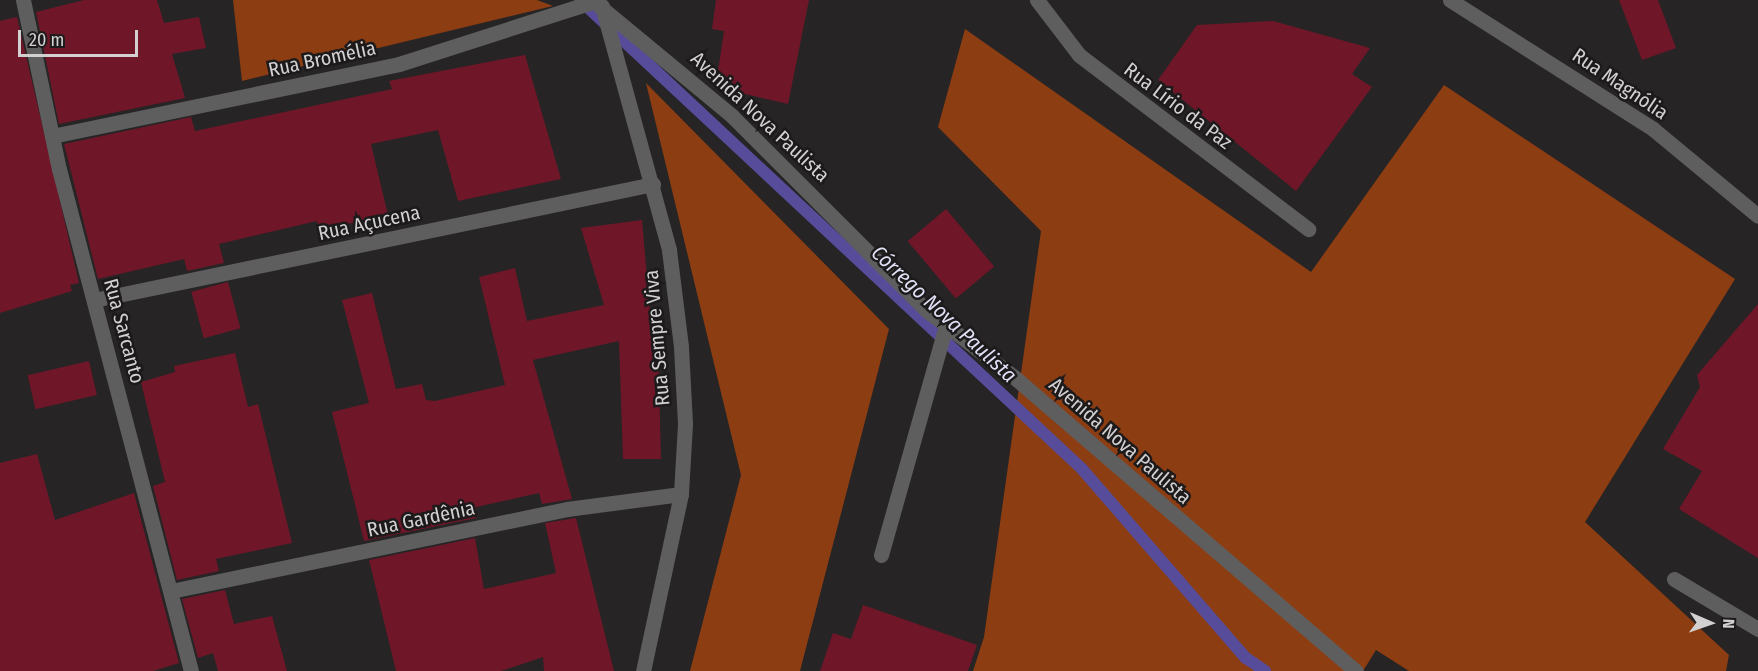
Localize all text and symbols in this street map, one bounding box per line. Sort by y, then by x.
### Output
scale bar [21,18,141,56]
text: 20 m [29,29,64,51]
street label: Rua Bromélia [266,36,378,82]
street label: Rua Magnólia [1568,43,1672,125]
street label: Avenida Nova Paulista [686,47,834,187]
street label: Rua Lírio da Paz [1119,58,1237,154]
street label: Rua Açucena [316,200,422,246]
water label: Córrego Nova Paulista [866,240,1022,388]
street label: Rua Sempre Viva [639,269,675,407]
street label: Rua Sarcanto [99,276,149,386]
street label: Avenida Nova Paulista [1044,373,1196,509]
street label: Rua Gardênia [365,496,477,542]
north arrow [1680,593,1740,653]
text: N [1719,619,1738,629]

